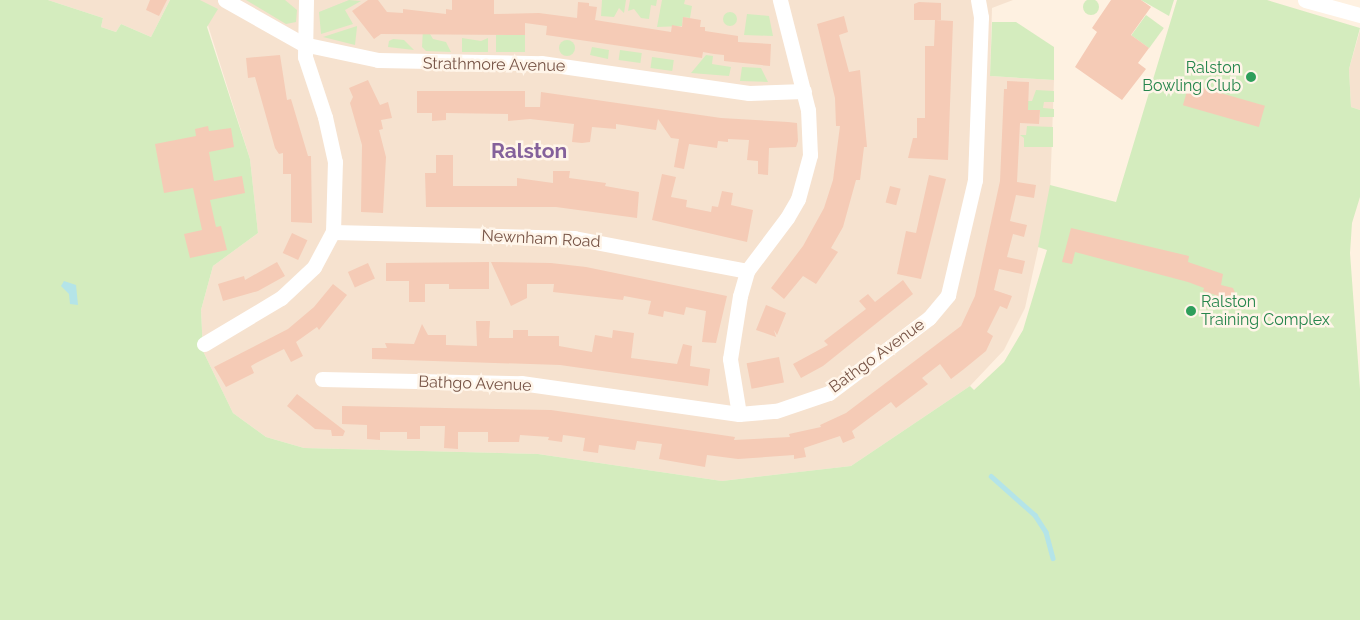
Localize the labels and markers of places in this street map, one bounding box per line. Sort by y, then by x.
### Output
place label: Ralston Bowling Club [1142,58,1241,96]
marker: Ralston Bowling Club [1245,71,1257,83]
place label: Ralston Training Complex [1201,292,1330,330]
marker: Ralston Training Complex [1185,305,1197,317]

